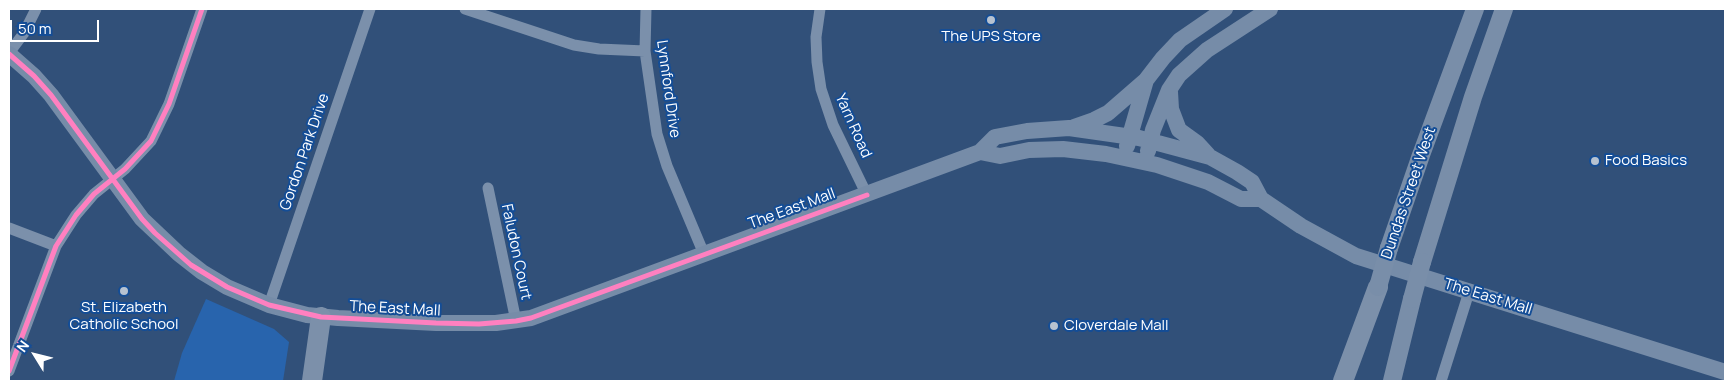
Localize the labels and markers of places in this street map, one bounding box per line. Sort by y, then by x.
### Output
marker: The UPS Store [985,14,997,26]
place label: The UPS Store [941,28,1041,46]
place label: Food Basics [1605,152,1687,170]
marker: Food Basics [1589,155,1601,167]
marker: St. Elizabeth Catholic School [118,285,130,297]
place label: St. Elizabeth Catholic School [70,299,178,334]
place label: Cloverdale Mall [1064,317,1169,335]
marker: Cloverdale Mall [1048,320,1060,332]

